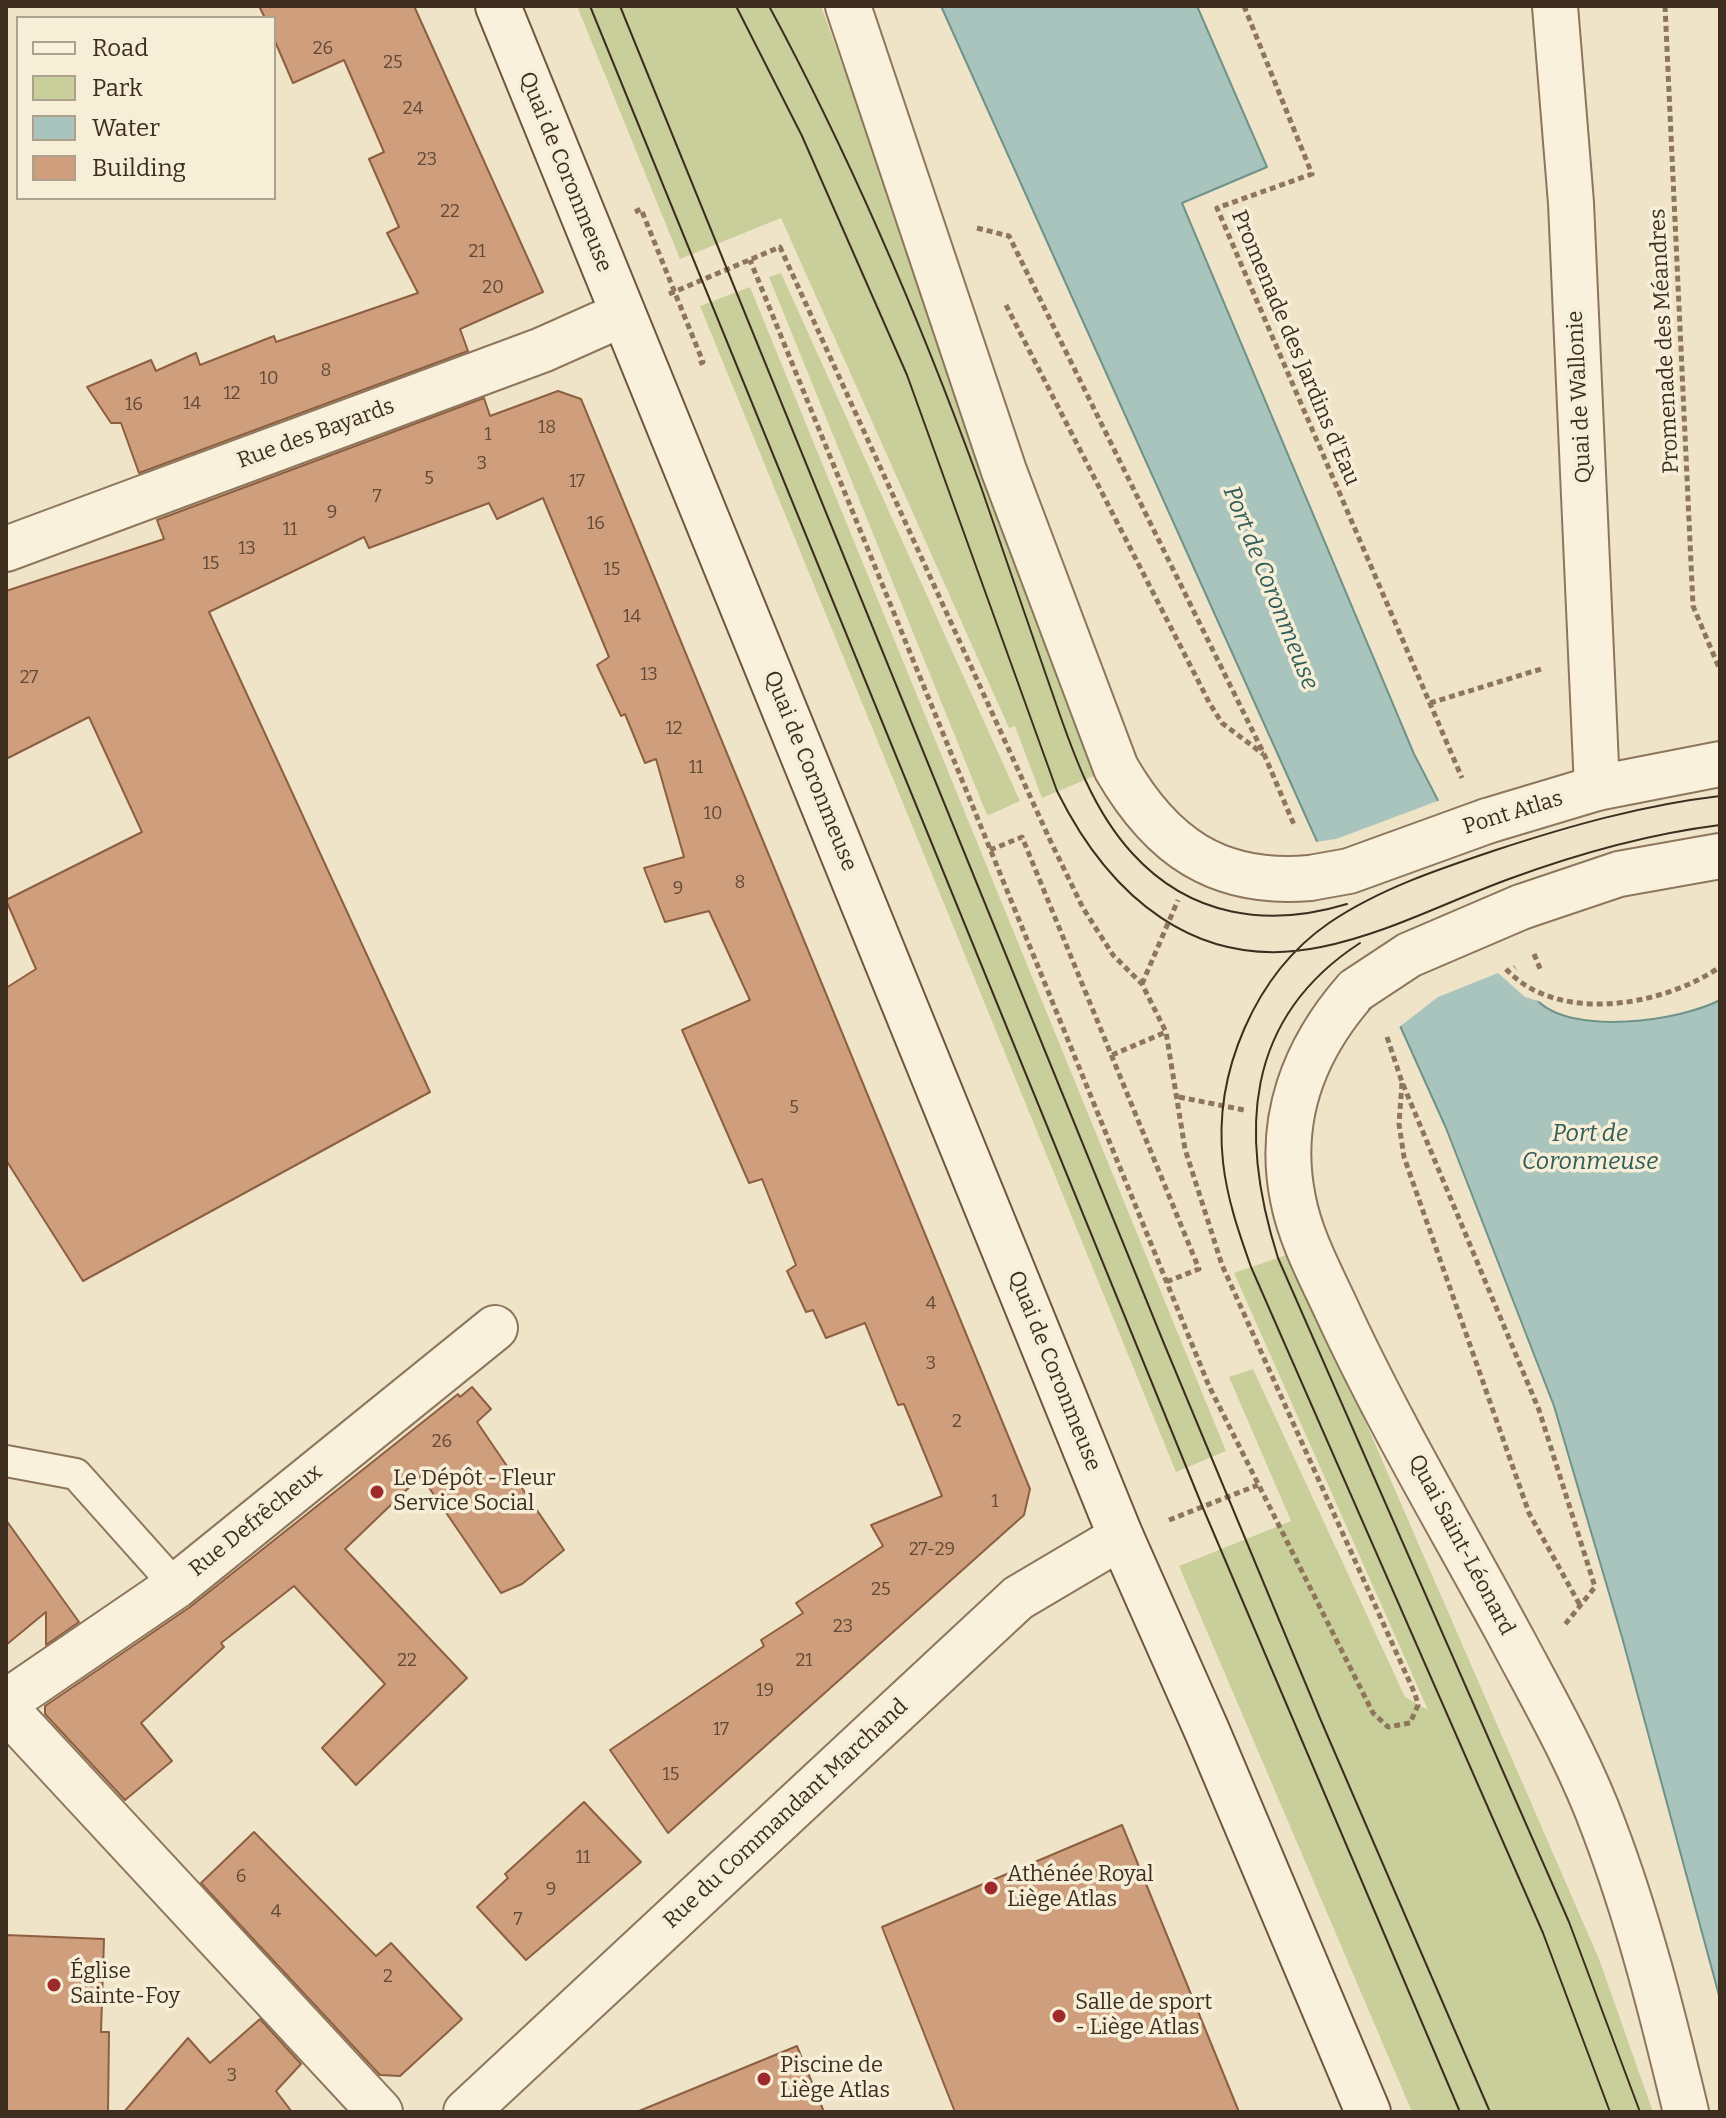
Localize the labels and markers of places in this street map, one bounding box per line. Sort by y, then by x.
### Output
place label: Le Dépôt - Fleur Service Social [393,1466,555,1518]
marker: Le Dépôt - Fleur Service Social [368,1483,386,1501]
place label: Athénée Royal Liège Atlas [1007,1862,1154,1914]
marker: Athénée Royal Liège Atlas [982,1879,1000,1897]
place label: Église Sainte-Foy [70,1959,180,2010]
marker: Église Sainte-Foy [45,1976,63,1994]
place label: Salle de sport - Liège Atlas [1075,1990,1212,2042]
marker: Salle de sport - Liège Atlas [1050,2007,1068,2025]
place label: Piscine de Liège Atlas [780,2053,890,2104]
marker: Piscine de Liège Atlas [755,2070,773,2088]

